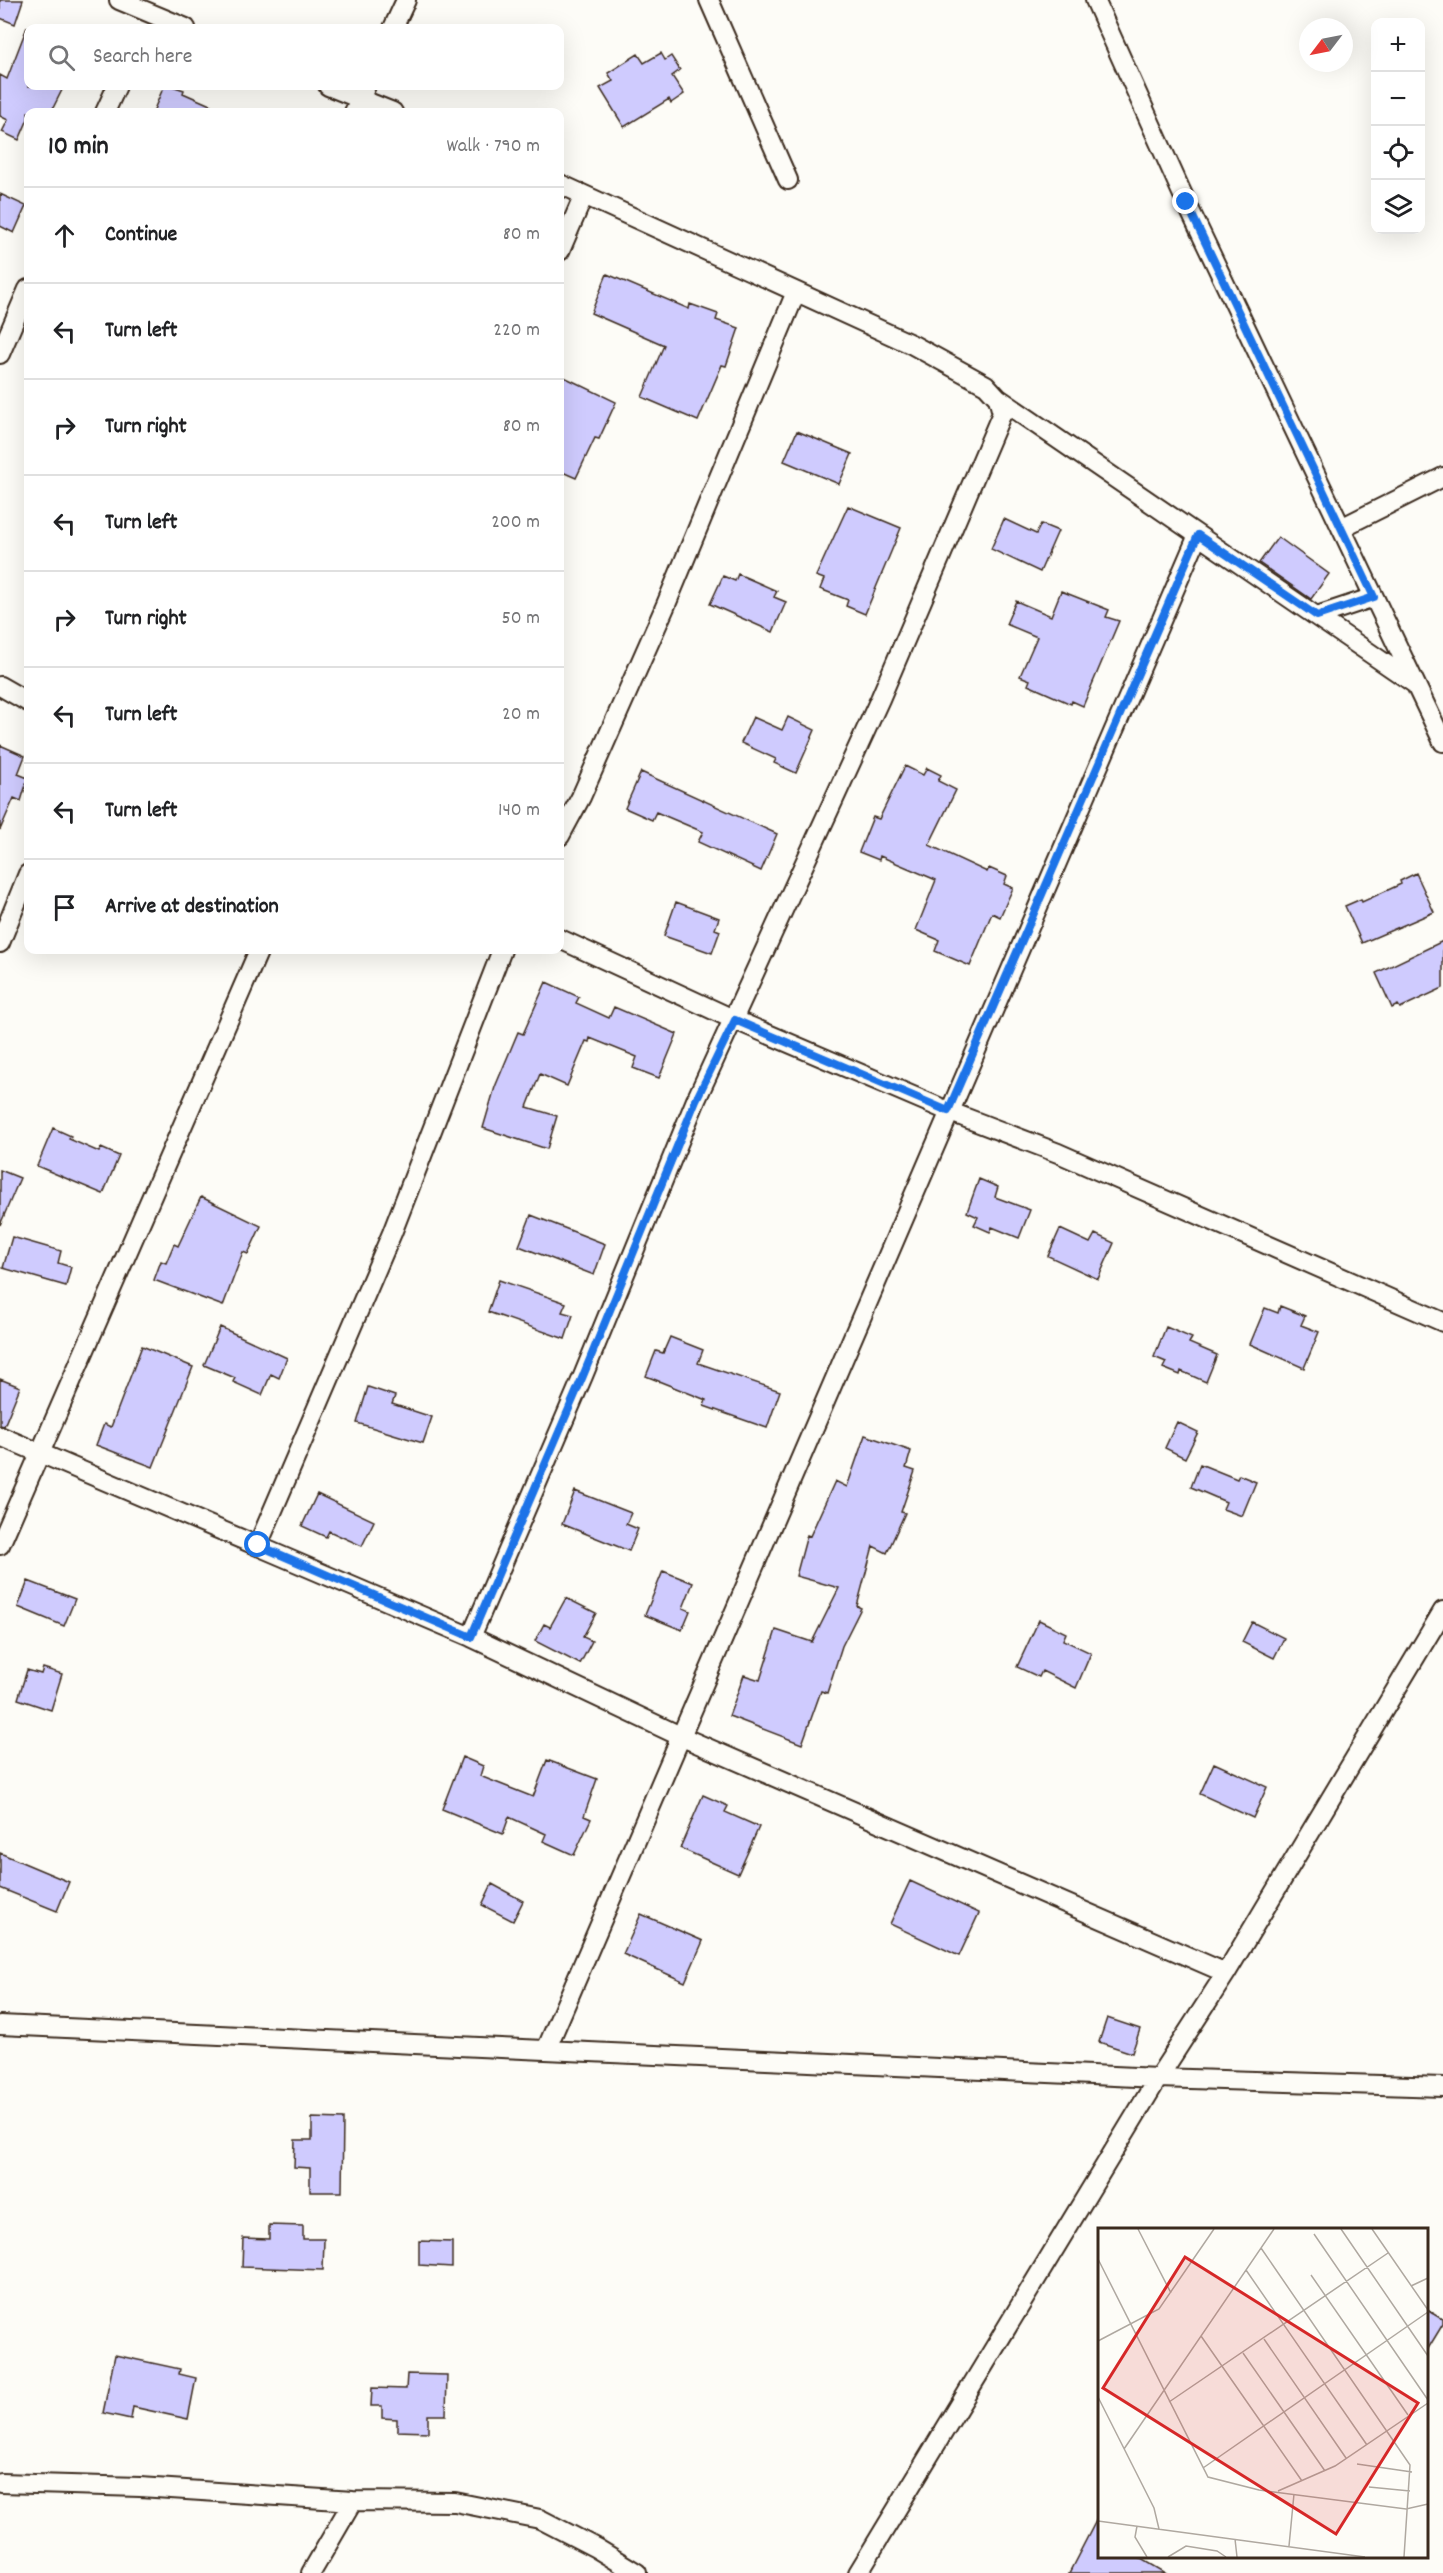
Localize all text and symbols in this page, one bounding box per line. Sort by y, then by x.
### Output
north arrow [1299,18,1353,72]
map controls [1371,18,1425,234]
button: + [1371,18,1425,72]
search box [24,24,564,90]
icon: search [45,41,78,74]
text: Search here [93,42,192,73]
button: − [1371,72,1425,126]
button: locate [1371,126,1425,180]
text: 10 min [48,129,108,166]
text: Walk · 790 m [446,133,540,161]
button: layers [1371,180,1425,234]
route end [1172,188,1198,214]
icon: ahead [48,219,81,252]
text: Continue [105,220,177,251]
text: 80 m [503,221,540,249]
icon: left [48,315,81,348]
text: Turn left [105,316,177,347]
text: 220 m [493,317,540,345]
icon: right [48,411,81,444]
text: Turn right [105,412,187,443]
text: 80 m [503,413,540,441]
icon: left [48,507,81,540]
text: Turn left [105,508,177,539]
text: 200 m [491,509,540,537]
icon: right [48,603,81,636]
text: Turn right [105,604,187,635]
text: 50 m [502,605,540,633]
icon: left [48,699,81,732]
text: Turn left [105,700,177,731]
text: 20 m [502,701,540,729]
icon: left [48,795,81,828]
text: Turn left [105,796,177,827]
text: 140 m [498,797,540,825]
icon: arrive [48,891,81,924]
text: Arrive at destination [105,892,279,923]
route start [244,1531,270,1557]
inset map [1098,2228,1428,2558]

